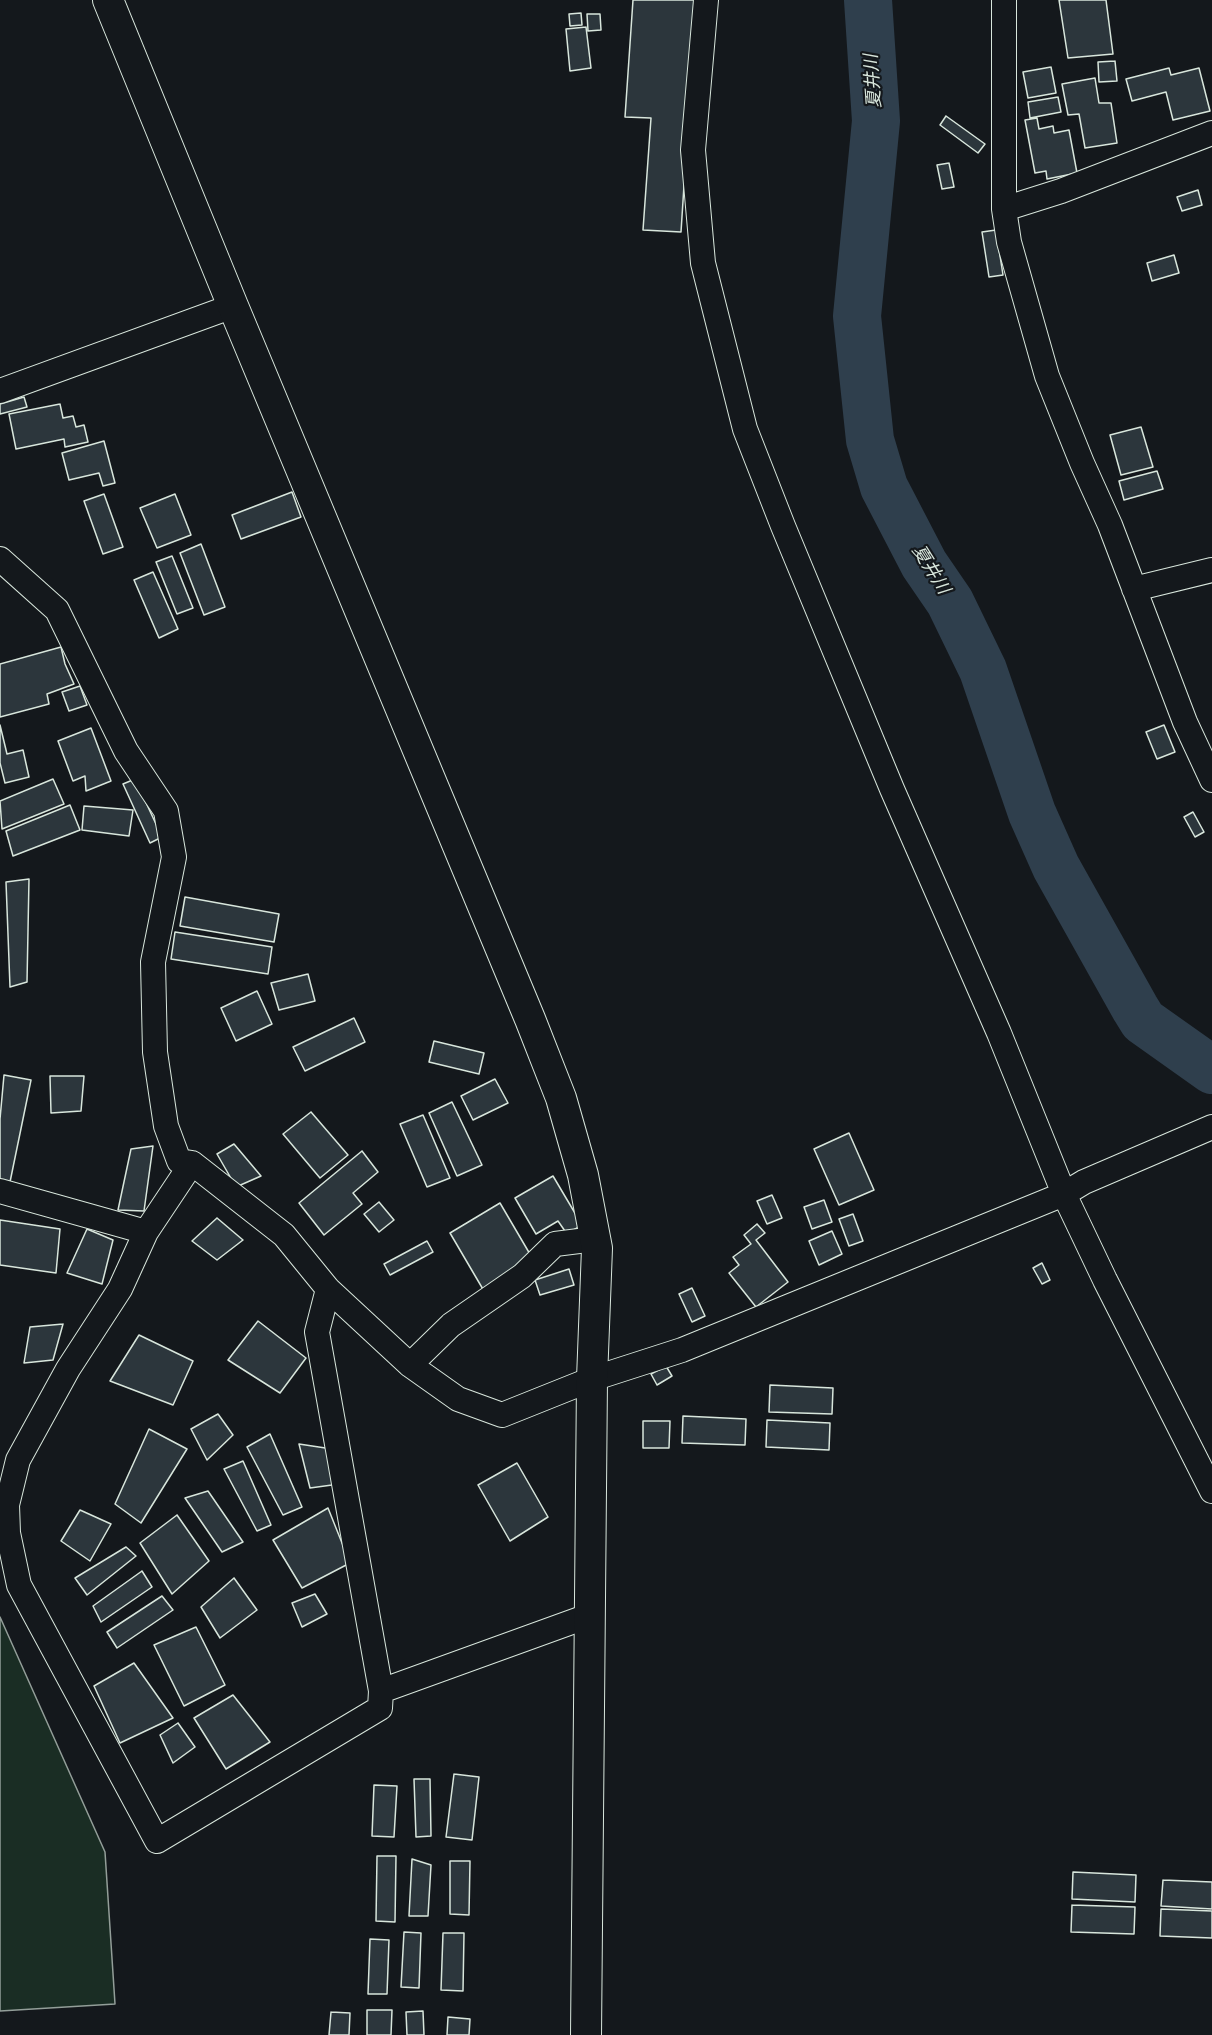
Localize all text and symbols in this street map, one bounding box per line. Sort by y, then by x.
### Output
water label: 夏井川 [861,53,887,109]
water label: 夏井川 [907,541,953,599]

